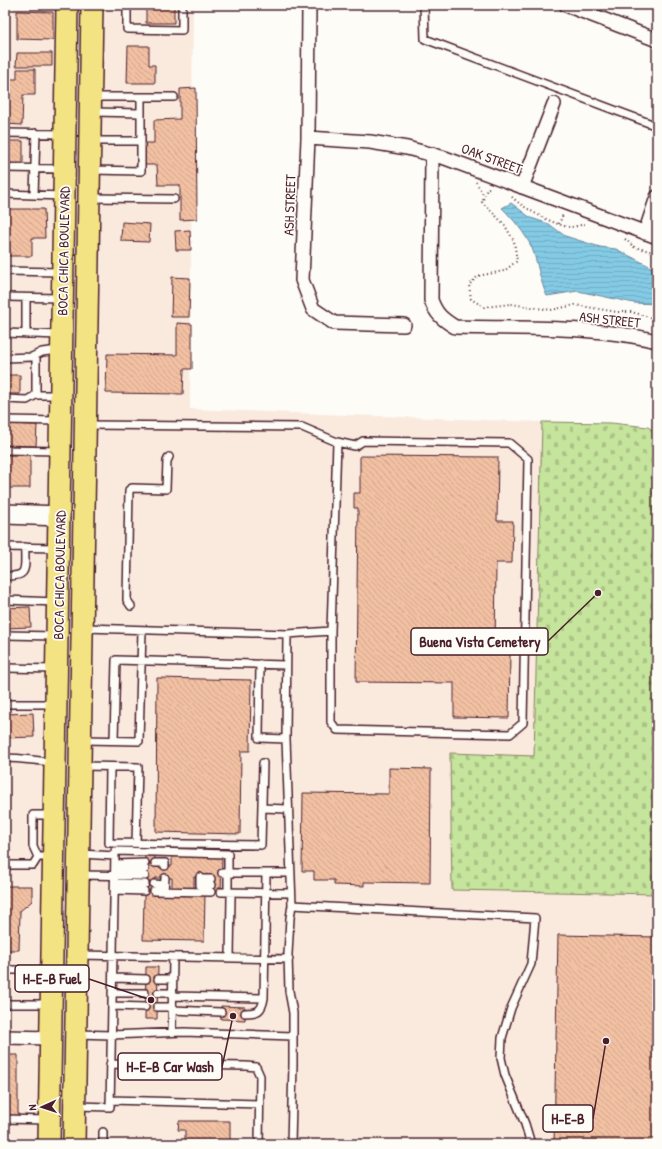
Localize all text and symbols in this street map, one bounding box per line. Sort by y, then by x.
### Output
street label: OAK STREET [459,138,525,178]
street label: ASH STREET [278,174,300,236]
street label: BOCA CHICA BOULEVARD [52,186,74,316]
street label: ASH STREET [579,306,642,332]
street label: BOCA CHICA BOULEVARD [48,510,70,640]
callout: Buena Vista Cemetery [411,628,548,655]
text: Buena Vista Cemetery [419,631,541,653]
callout: H-E-B Fuel [15,965,89,992]
text: H-E-B Fuel [23,968,82,989]
callout: H-E-B Car Wash [118,1053,222,1080]
text: H-E-B Car Wash [126,1056,214,1077]
north arrow [22,1087,62,1127]
text: N [25,1104,39,1111]
callout: H-E-B [543,1105,593,1132]
text: H-E-B [551,1108,585,1129]

